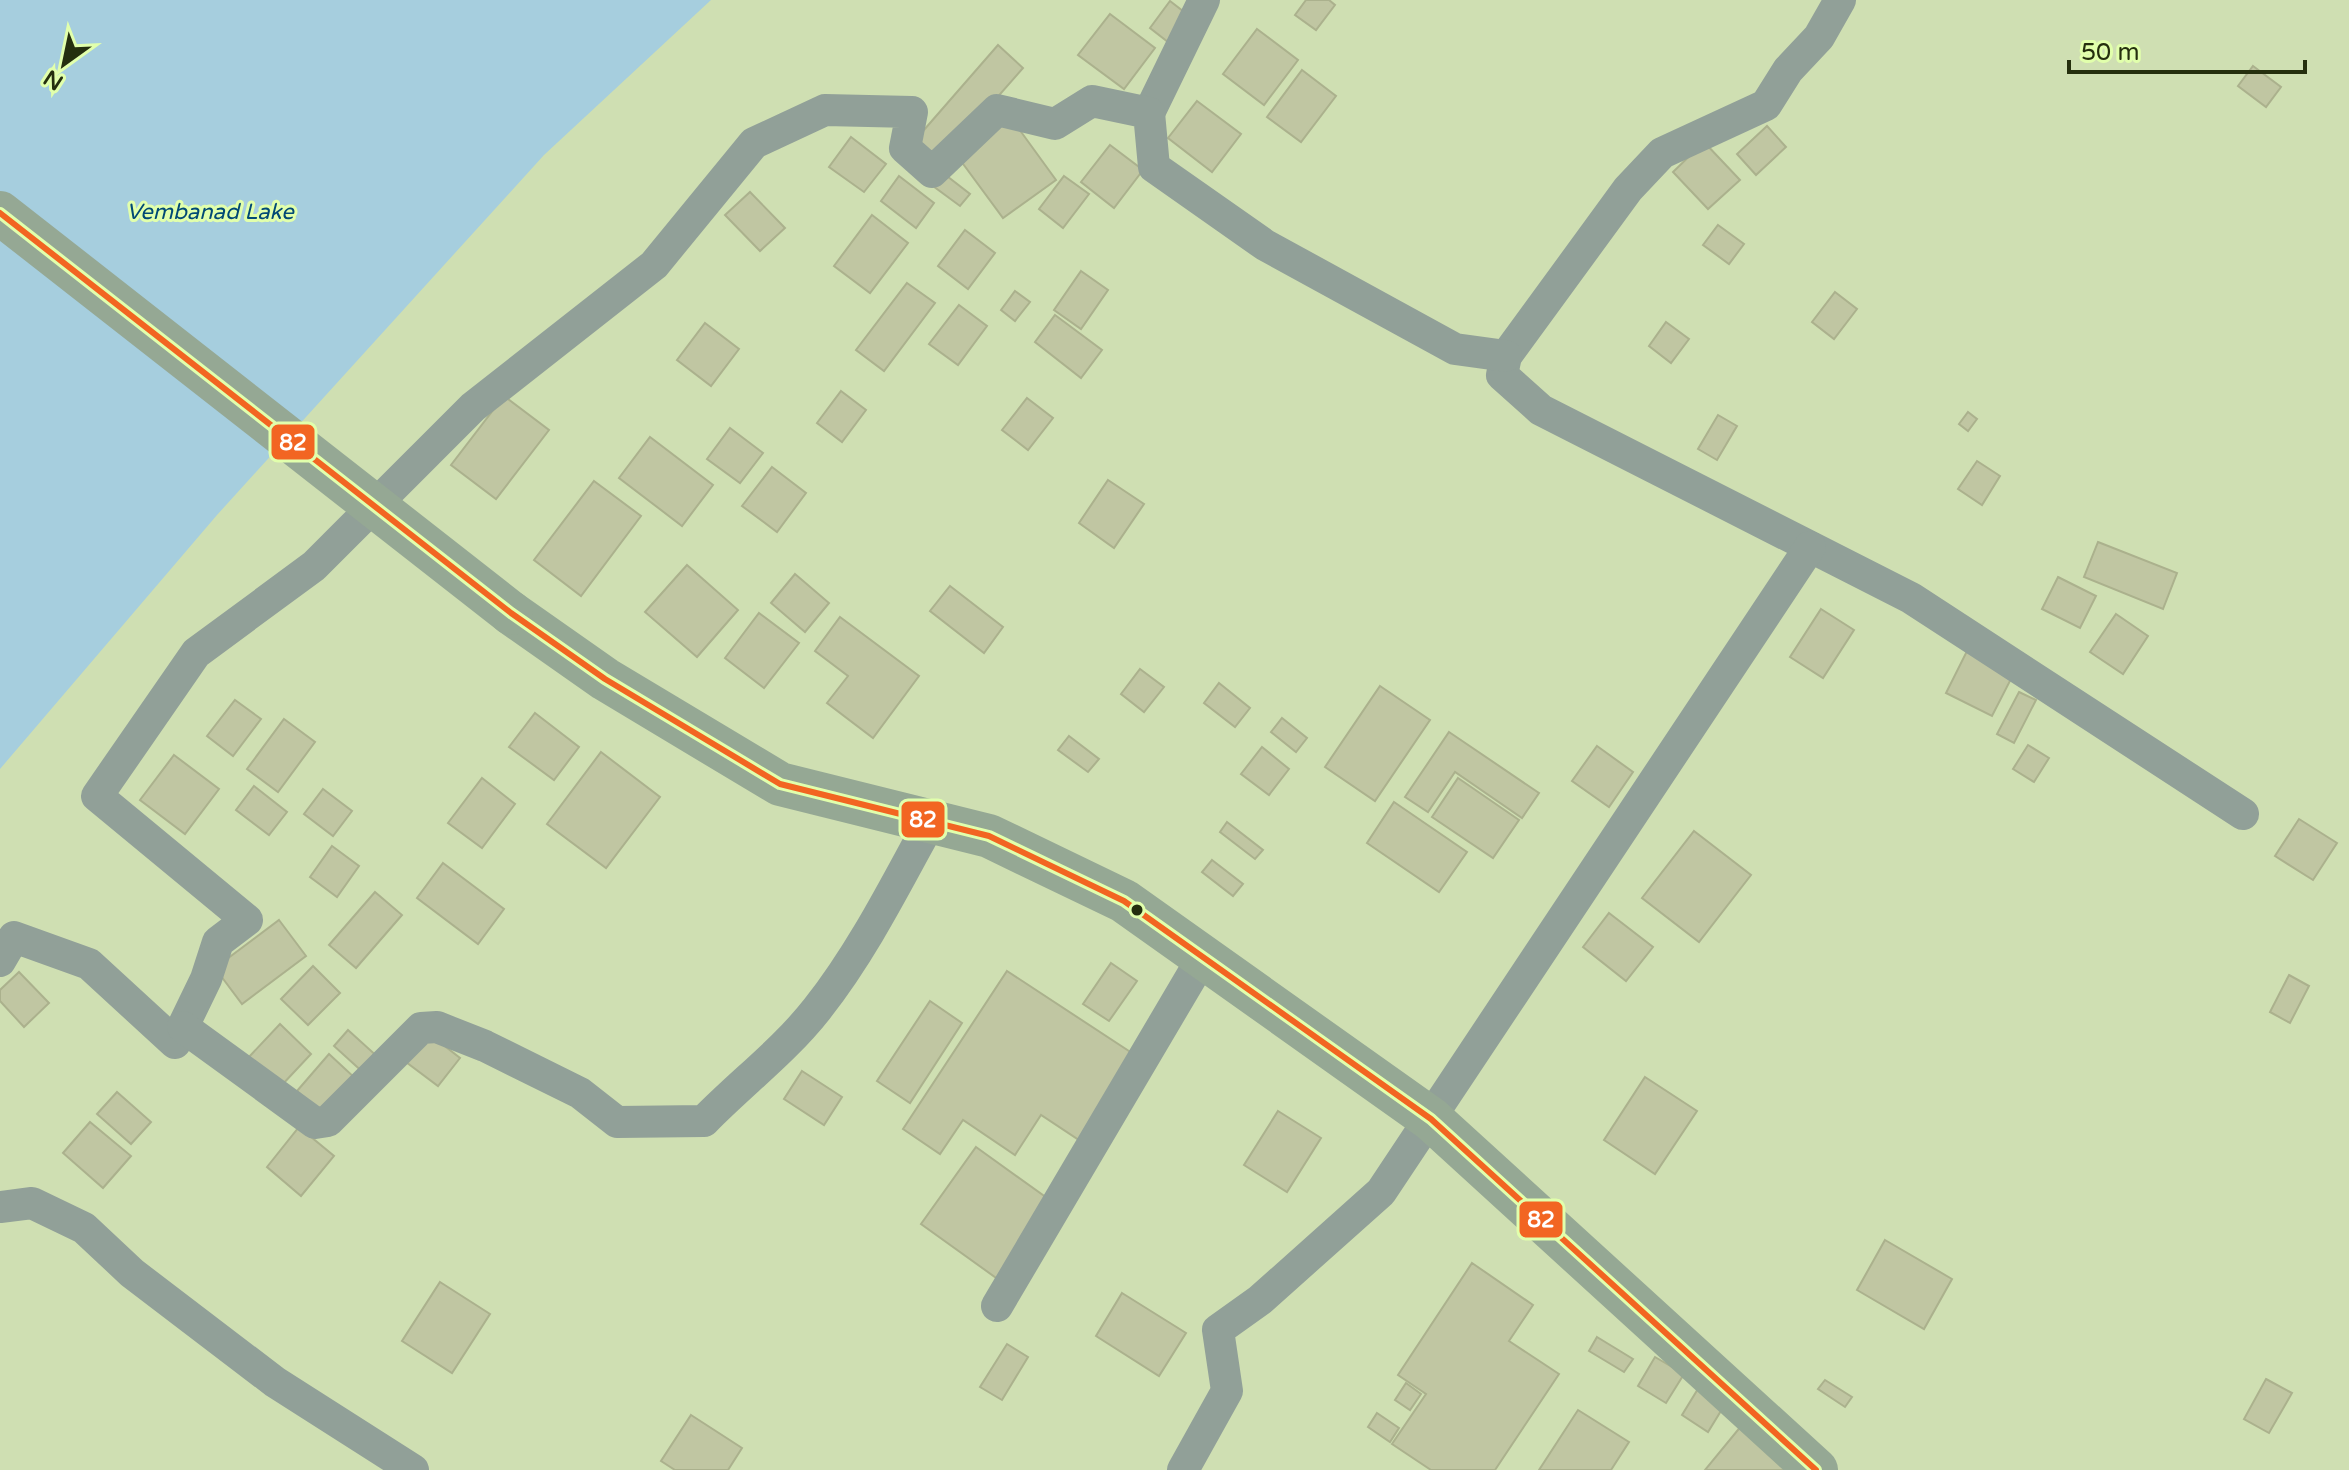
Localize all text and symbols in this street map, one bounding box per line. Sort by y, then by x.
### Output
north arrow [24,24,104,104]
scale bar [2069,24,2305,74]
text: 50 m [2081,38,2139,67]
text: N [39,64,68,96]
water label: Vembanad Lake [126,199,295,225]
line badge: 82 [270,423,316,461]
text: 82 [279,430,307,456]
line badge: 82 [900,800,946,839]
text: 82 [909,807,937,833]
unlabelled marker [1129,902,1145,918]
line badge: 82 [1518,1200,1564,1239]
text: 82 [1527,1207,1555,1233]

